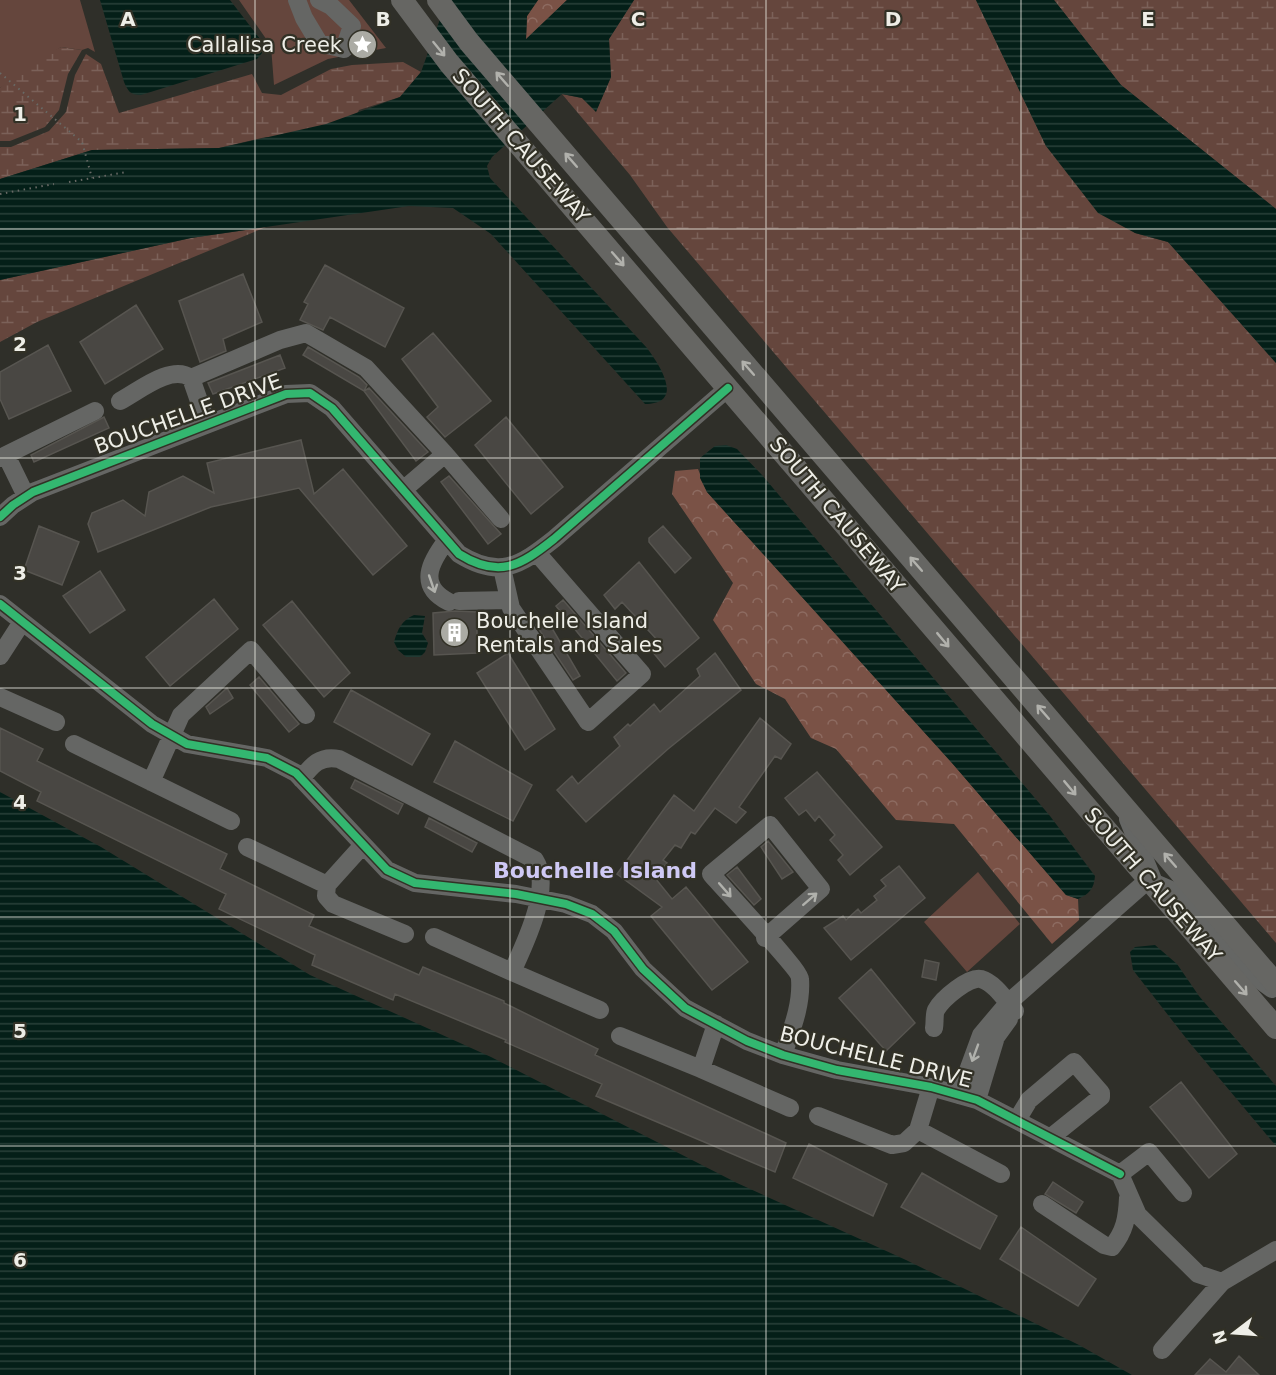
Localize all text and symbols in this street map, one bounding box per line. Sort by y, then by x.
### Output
text: A [120,7,136,31]
text: B [375,7,391,31]
text: C [631,7,645,31]
text: D [885,7,901,31]
text: E [1141,7,1155,31]
place icon: Callalisa Creek [347,29,379,61]
place label: Callalisa Creek [187,33,343,57]
one-way arrow [432,41,445,57]
street label: SOUTH CAUSEWAY [447,64,595,228]
one-way arrow [495,72,509,88]
text: 1 [13,102,27,126]
one-way arrow [564,153,578,168]
one-way arrow [611,251,625,266]
text: 2 [13,332,27,356]
one-way arrow [741,361,755,376]
street label: BOUCHELLE DRIVE [91,369,285,459]
street label: SOUTH CAUSEWAY [765,432,910,598]
one-way arrow [909,557,923,572]
text: 3 [13,561,27,585]
one-way arrow [428,574,439,592]
place label: Bouchelle Island Rentals and Sales [476,609,663,657]
building icon: Bouchelle Island Rentals and Sales [439,617,471,649]
one-way arrow [937,632,950,648]
one-way arrow [1036,705,1050,720]
one-way arrow [1063,780,1077,795]
text: 4 [13,790,27,814]
street label: SOUTH CAUSEWAY [1079,803,1227,967]
one-way arrow [1163,853,1177,868]
district label: Bouchelle Island [493,858,697,883]
one-way arrow [718,882,732,897]
one-way arrow [802,892,817,906]
one-way arrow [1235,980,1248,996]
text: 5 [13,1019,27,1043]
street label: BOUCHELLE DRIVE [777,1021,975,1093]
one-way arrow [968,1043,979,1062]
text: 6 [13,1248,27,1272]
north arrow [1204,1303,1264,1363]
text: N [1209,1328,1231,1346]

